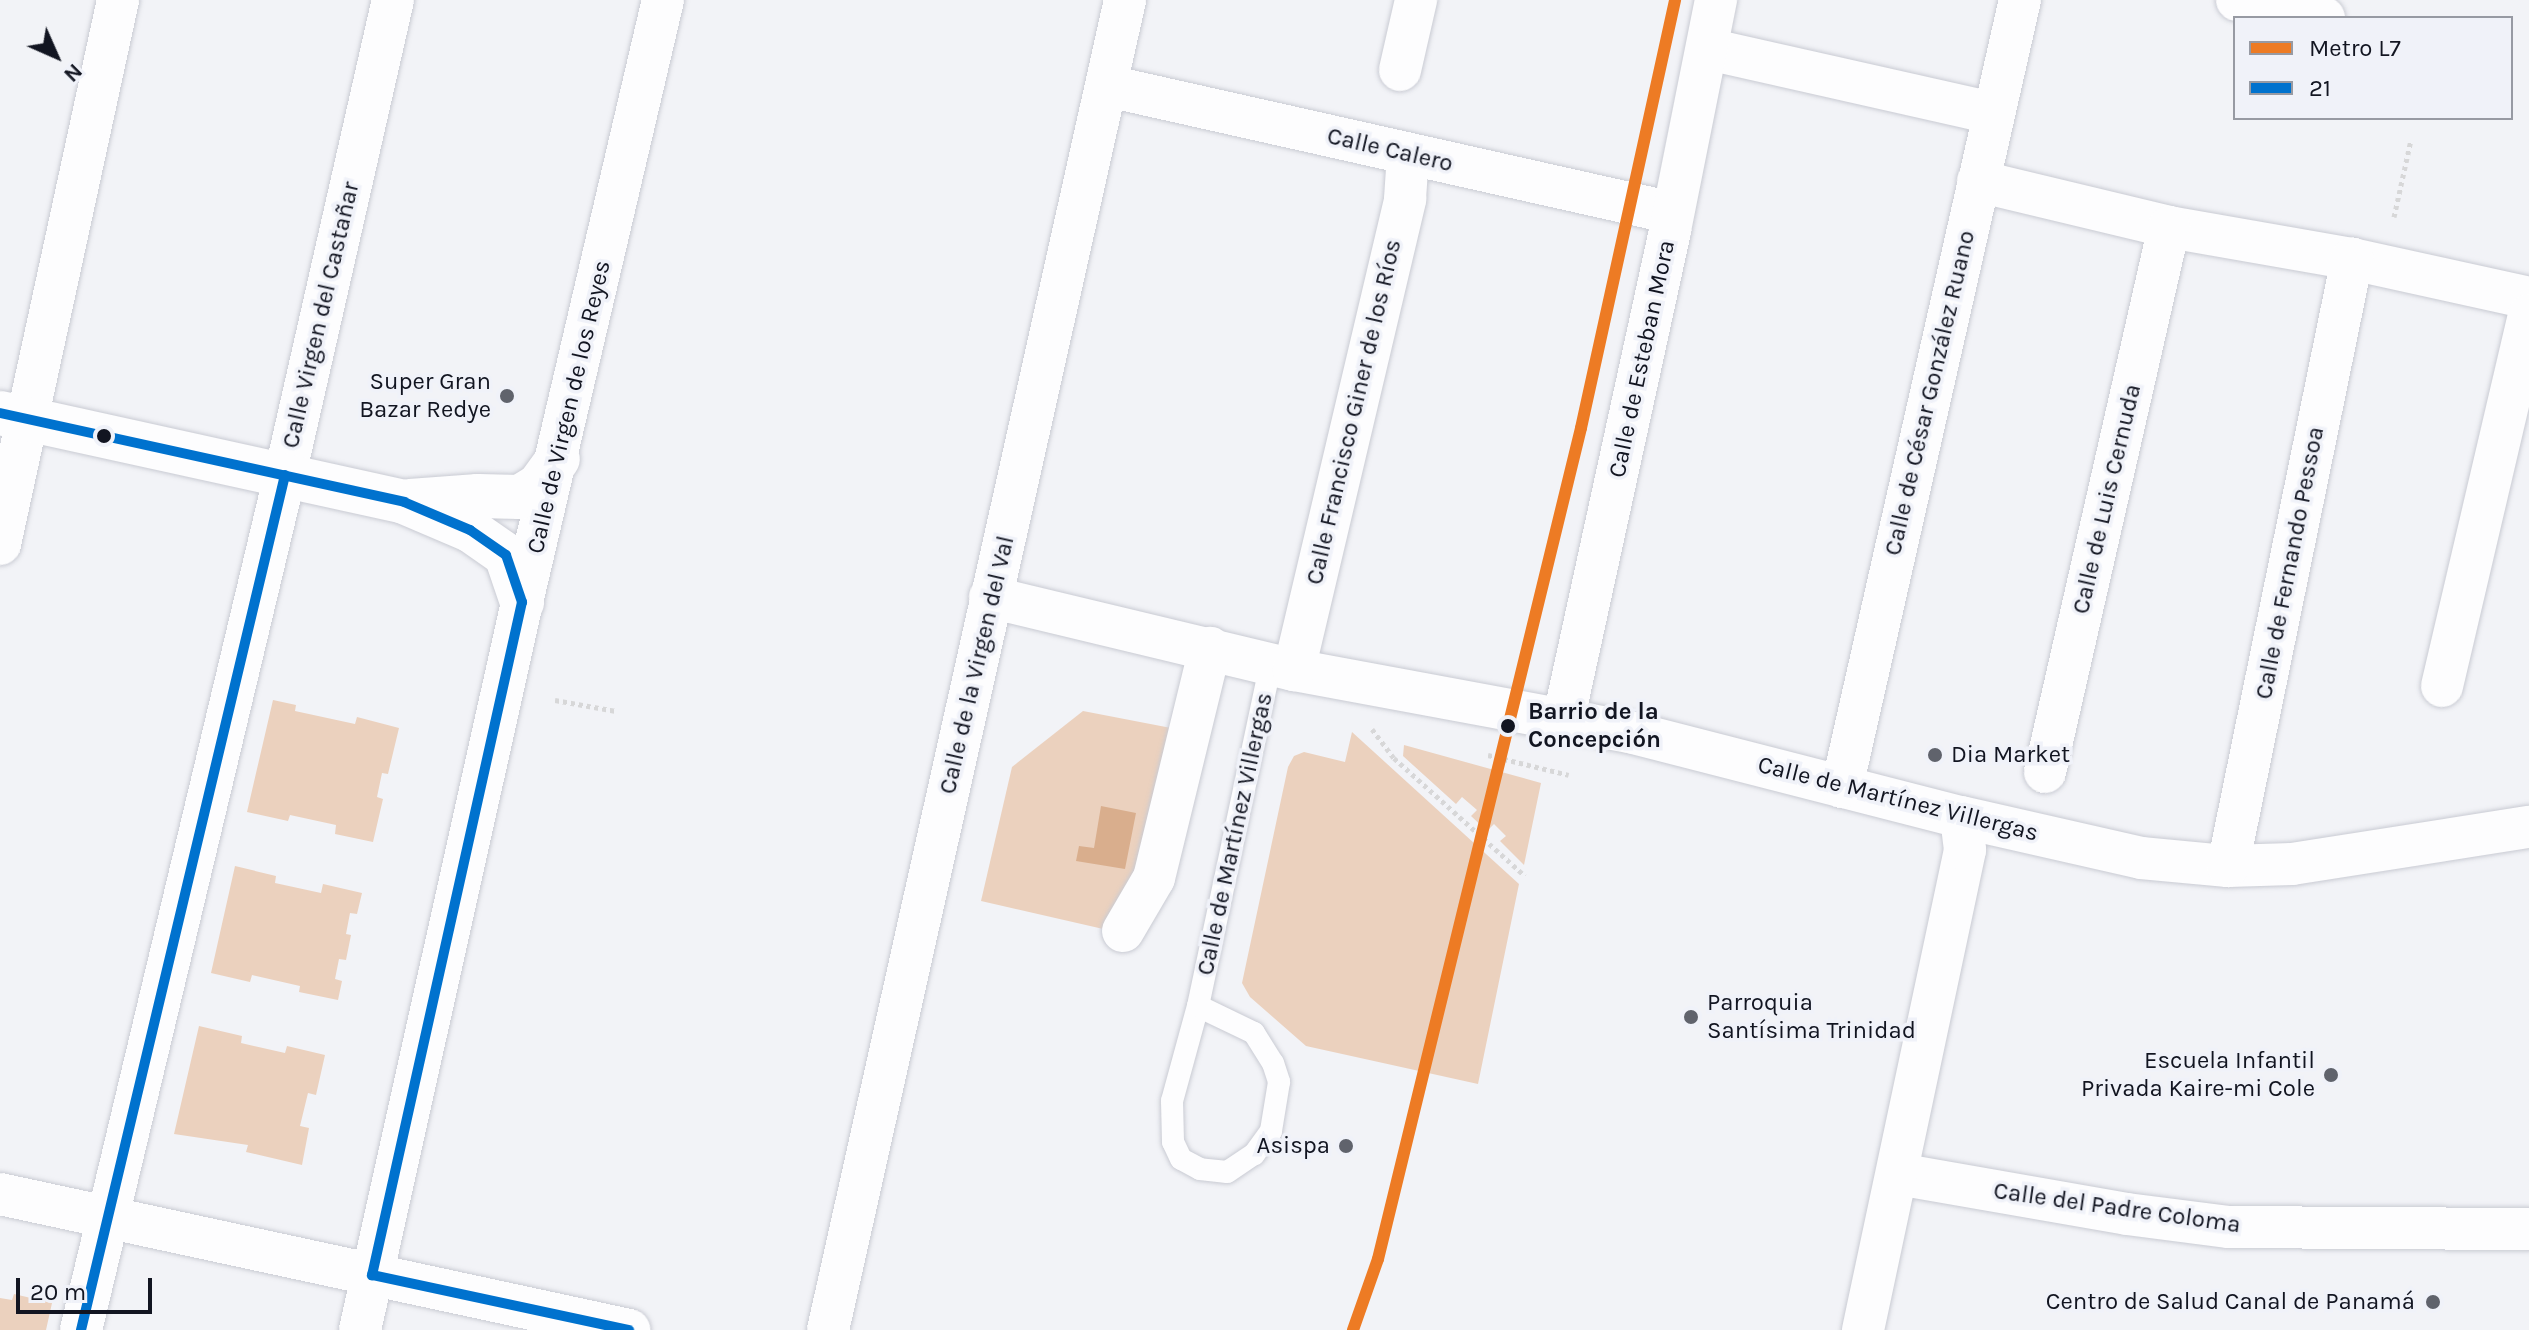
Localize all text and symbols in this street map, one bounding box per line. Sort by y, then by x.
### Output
north arrow [16,16,96,96]
legend [2233,16,2513,120]
text: Metro L7 [2309,34,2401,62]
text: N [58,58,88,88]
text: 21 [2309,74,2331,102]
street label: Calle Calero [1324,122,1456,178]
street label: Calle Virgen del Castañar [276,179,366,451]
street label: Calle de César González Ruano [1879,228,1981,558]
street label: Calle Francisco Giner de los Ríos [1300,237,1408,587]
street label: Calle de Esteban Mora [1603,238,1681,480]
street label: Calle de Virgen de los Reyes [521,258,617,556]
place label: Super Gran Bazar Redye [359,368,491,424]
street label: Calle de Luis Cernuda [2067,381,2147,617]
marker: Super Gran Bazar Redye [498,387,516,405]
street label: Calle de Fernando Pessoa [2249,424,2331,702]
unlabelled marker [96,428,112,444]
street label: Calle de la Virgen del Val [933,533,1021,797]
street label: Calle de Martínez Villergas [1191,690,1279,978]
place label: Barrio de la Concepción [1528,698,1661,754]
marker: Barrio de la Concepción [1495,713,1521,739]
place label: Dia Market [1951,741,2070,769]
marker: Dia Market [1926,746,1944,764]
street label: Calle de Martínez Villergas [1755,750,2041,848]
place label: Parroquia Santísima Trinidad [1707,989,1916,1045]
marker: Parroquia Santísima Trinidad [1682,1008,1700,1026]
place label: Escuela Infantil Privada Kaire-mi Cole [2081,1047,2315,1103]
marker: Escuela Infantil Privada Kaire-mi Cole [2322,1066,2340,1084]
place label: Asispa [1257,1132,1330,1160]
marker: Asispa [1337,1137,1355,1155]
street label: Calle del Padre Coloma [1992,1176,2242,1240]
scale bar [20,1262,156,1312]
text: 20 m [30,1278,86,1306]
place label: Centro de Salud Canal de Panamá [2046,1288,2415,1316]
marker: Centro de Salud Canal de Panamá [2422,1291,2444,1313]

